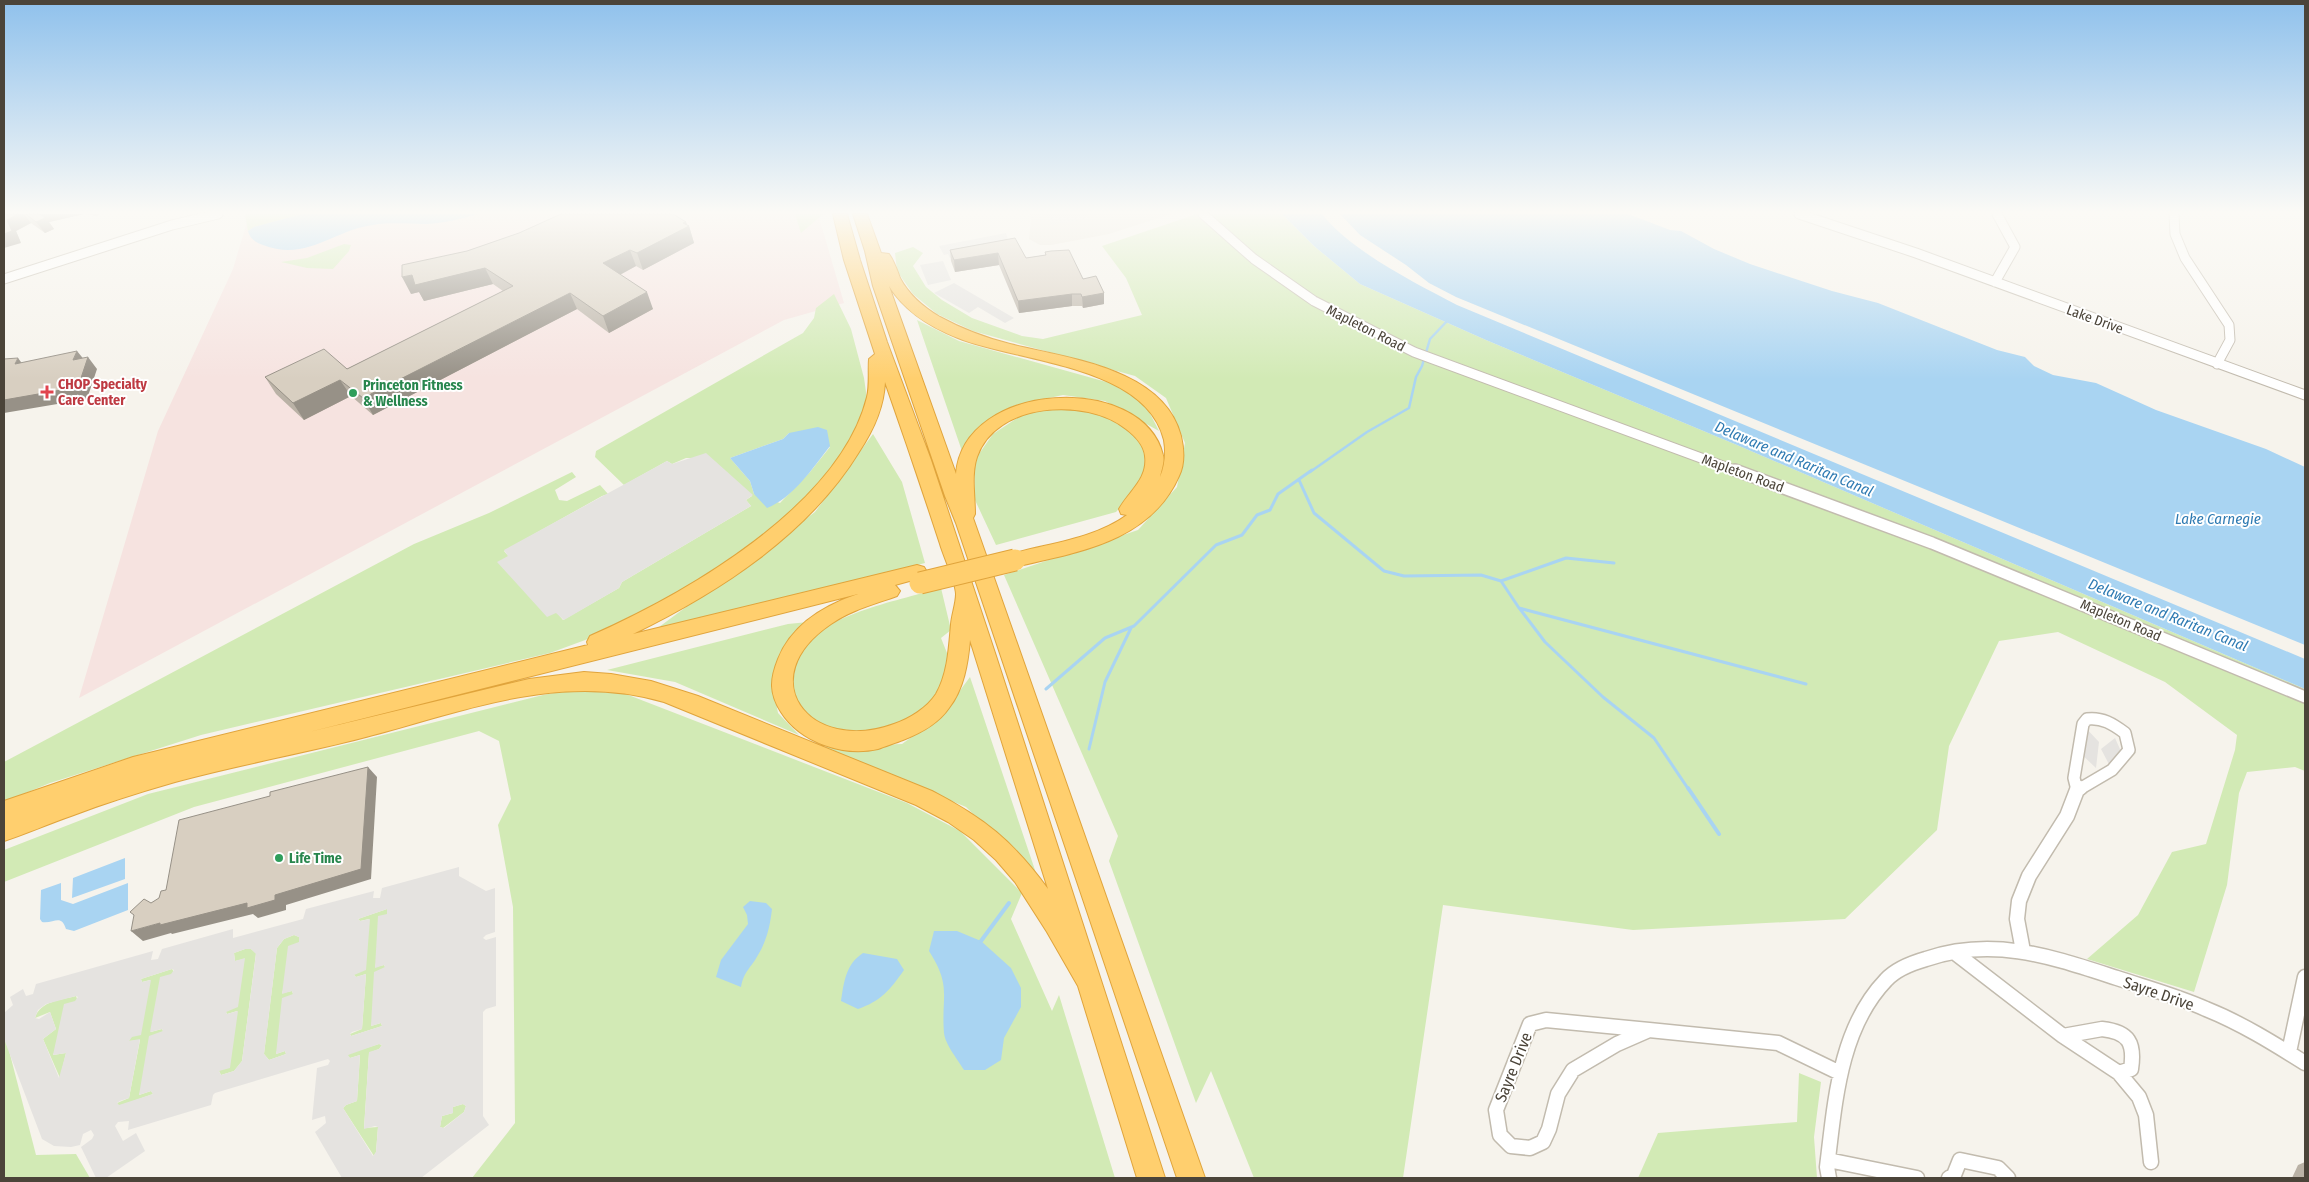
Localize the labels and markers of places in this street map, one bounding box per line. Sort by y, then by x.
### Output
place label: CHOP Specialty Care Center [58,376,147,409]
place label: Princeton Fitness & Wellness [363,377,463,410]
marker: CHOP Specialty Care Center [40,385,54,399]
marker: Princeton Fitness & Wellness [347,387,359,399]
place label: Life Time [289,850,342,867]
marker: Life Time [273,852,285,864]

